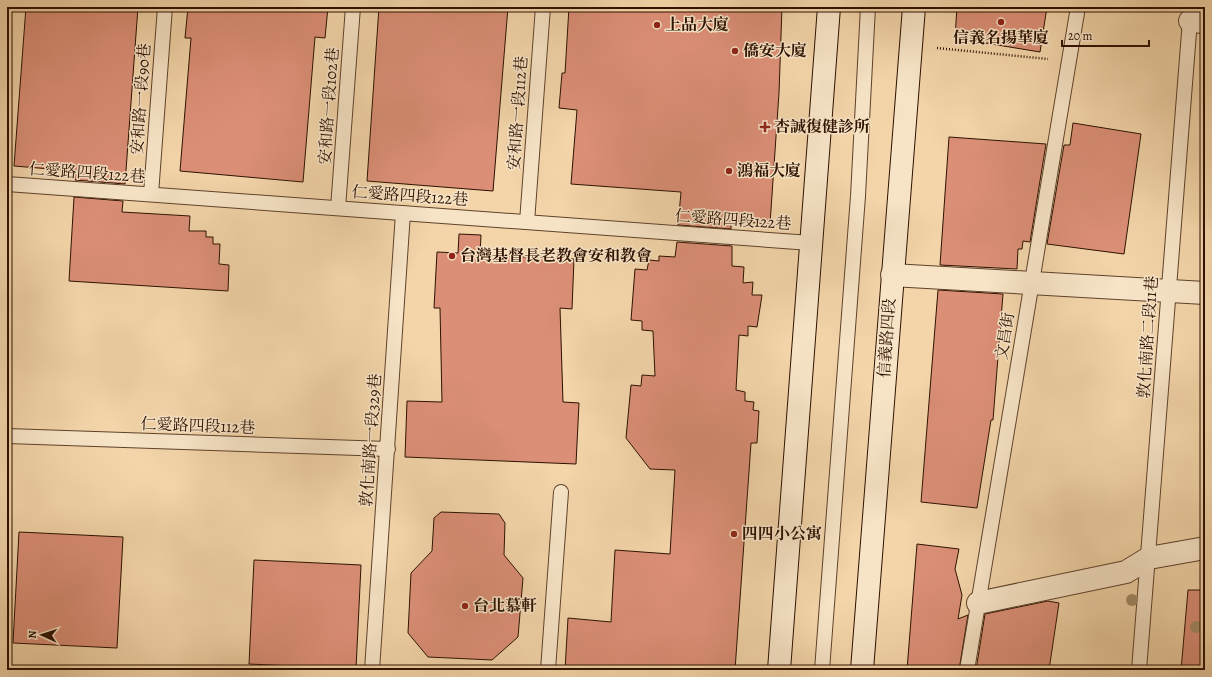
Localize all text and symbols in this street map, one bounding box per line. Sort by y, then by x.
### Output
place label: 上品大廈 [665,14,729,36]
marker: 信義名揚華廈 [996,17,1006,27]
marker: 上品大廈 [652,20,662,30]
scale bar [1062,22,1149,48]
place label: 信義名揚華廈 [953,27,1049,49]
text: 20 m [1068,28,1092,44]
place label: 僑安大廈 [743,40,807,62]
street label: 安和路一段90巷 [126,42,156,156]
marker: 僑安大廈 [730,46,740,56]
street label: 安和路一段102巷 [314,47,344,165]
street label: 安和路一段112巷 [503,55,533,171]
place label: 杏誠復健診所 [774,116,870,138]
marker: 杏誠復健診所 [759,121,771,133]
street label: 仁愛路四段122巷 [28,158,146,188]
place label: 鴻福大廈 [737,160,801,182]
marker: 鴻福大廈 [724,166,734,176]
street label: 仁愛路四段122巷 [351,181,469,211]
street label: 仁愛路四段122巷 [674,205,792,235]
place label: 台灣基督長老教會安和教會 [460,245,652,267]
marker: 台灣基督長老教會安和教會 [447,251,457,261]
street label: 敦化南路二段11巷 [1133,275,1163,399]
street label: 信義路四段 [873,297,901,379]
street label: 文昌街 [990,311,1020,361]
street label: 敦化南路一段329巷 [355,373,387,507]
street label: 仁愛路四段112巷 [140,413,256,439]
place label: 四四小公寓 [742,523,822,545]
marker: 四四小公寓 [729,529,739,539]
place label: 台北慕軒 [473,595,537,617]
marker: 台北慕軒 [460,601,470,611]
north arrow [22,615,62,655]
text: N [25,630,40,639]

